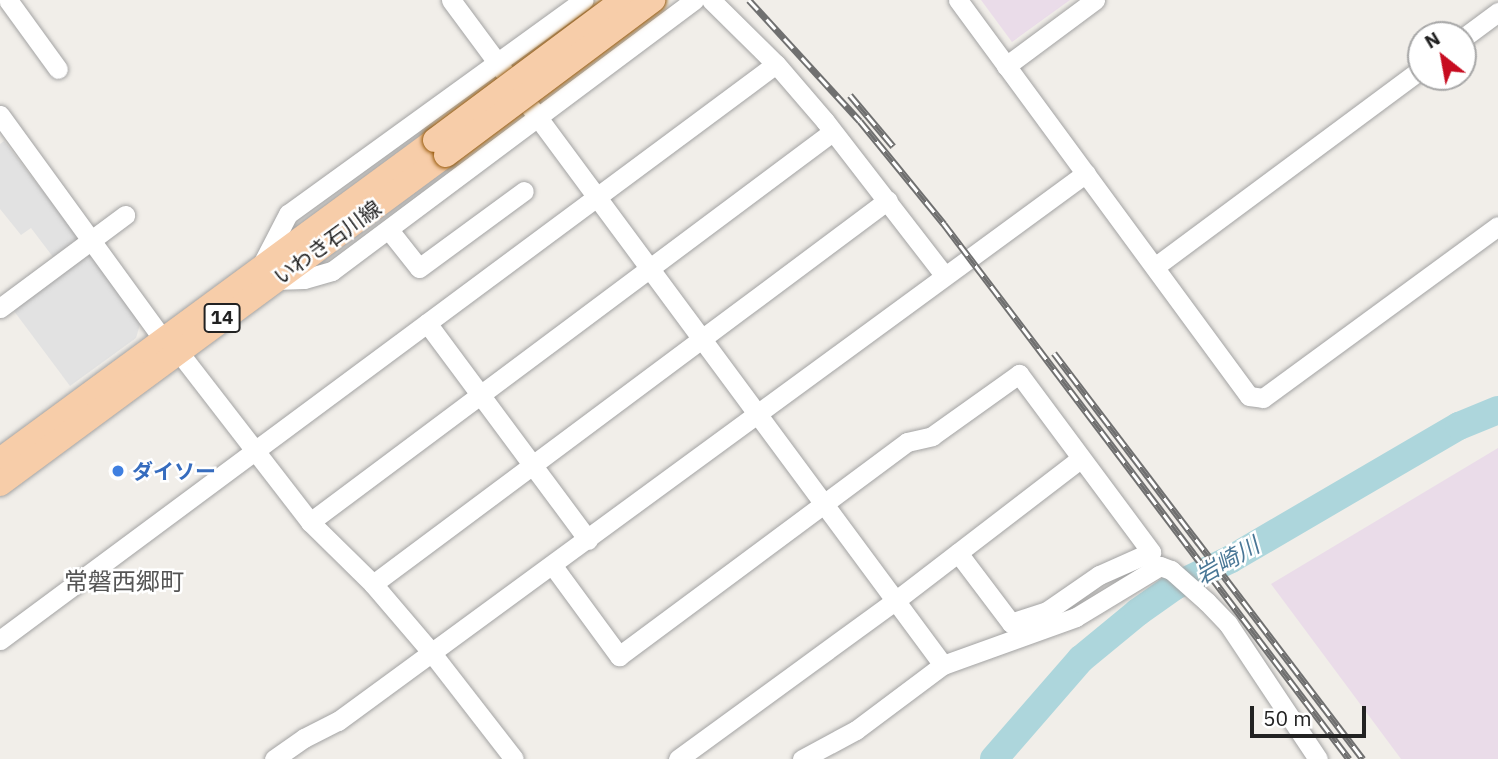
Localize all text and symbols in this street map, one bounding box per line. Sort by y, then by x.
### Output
north arrow [1407,21,1477,91]
text: N [1420,26,1444,54]
street label: いわき石川線 [269,195,385,289]
road number: 14 [203,302,241,334]
place label: ダイソー [132,458,216,484]
marker: ダイソー [110,463,126,479]
water label: 岩崎川 [1190,531,1264,589]
district label: 常磐西郷町 [64,568,184,596]
scale bar [1253,692,1368,736]
text: 50 m [1263,704,1312,732]

